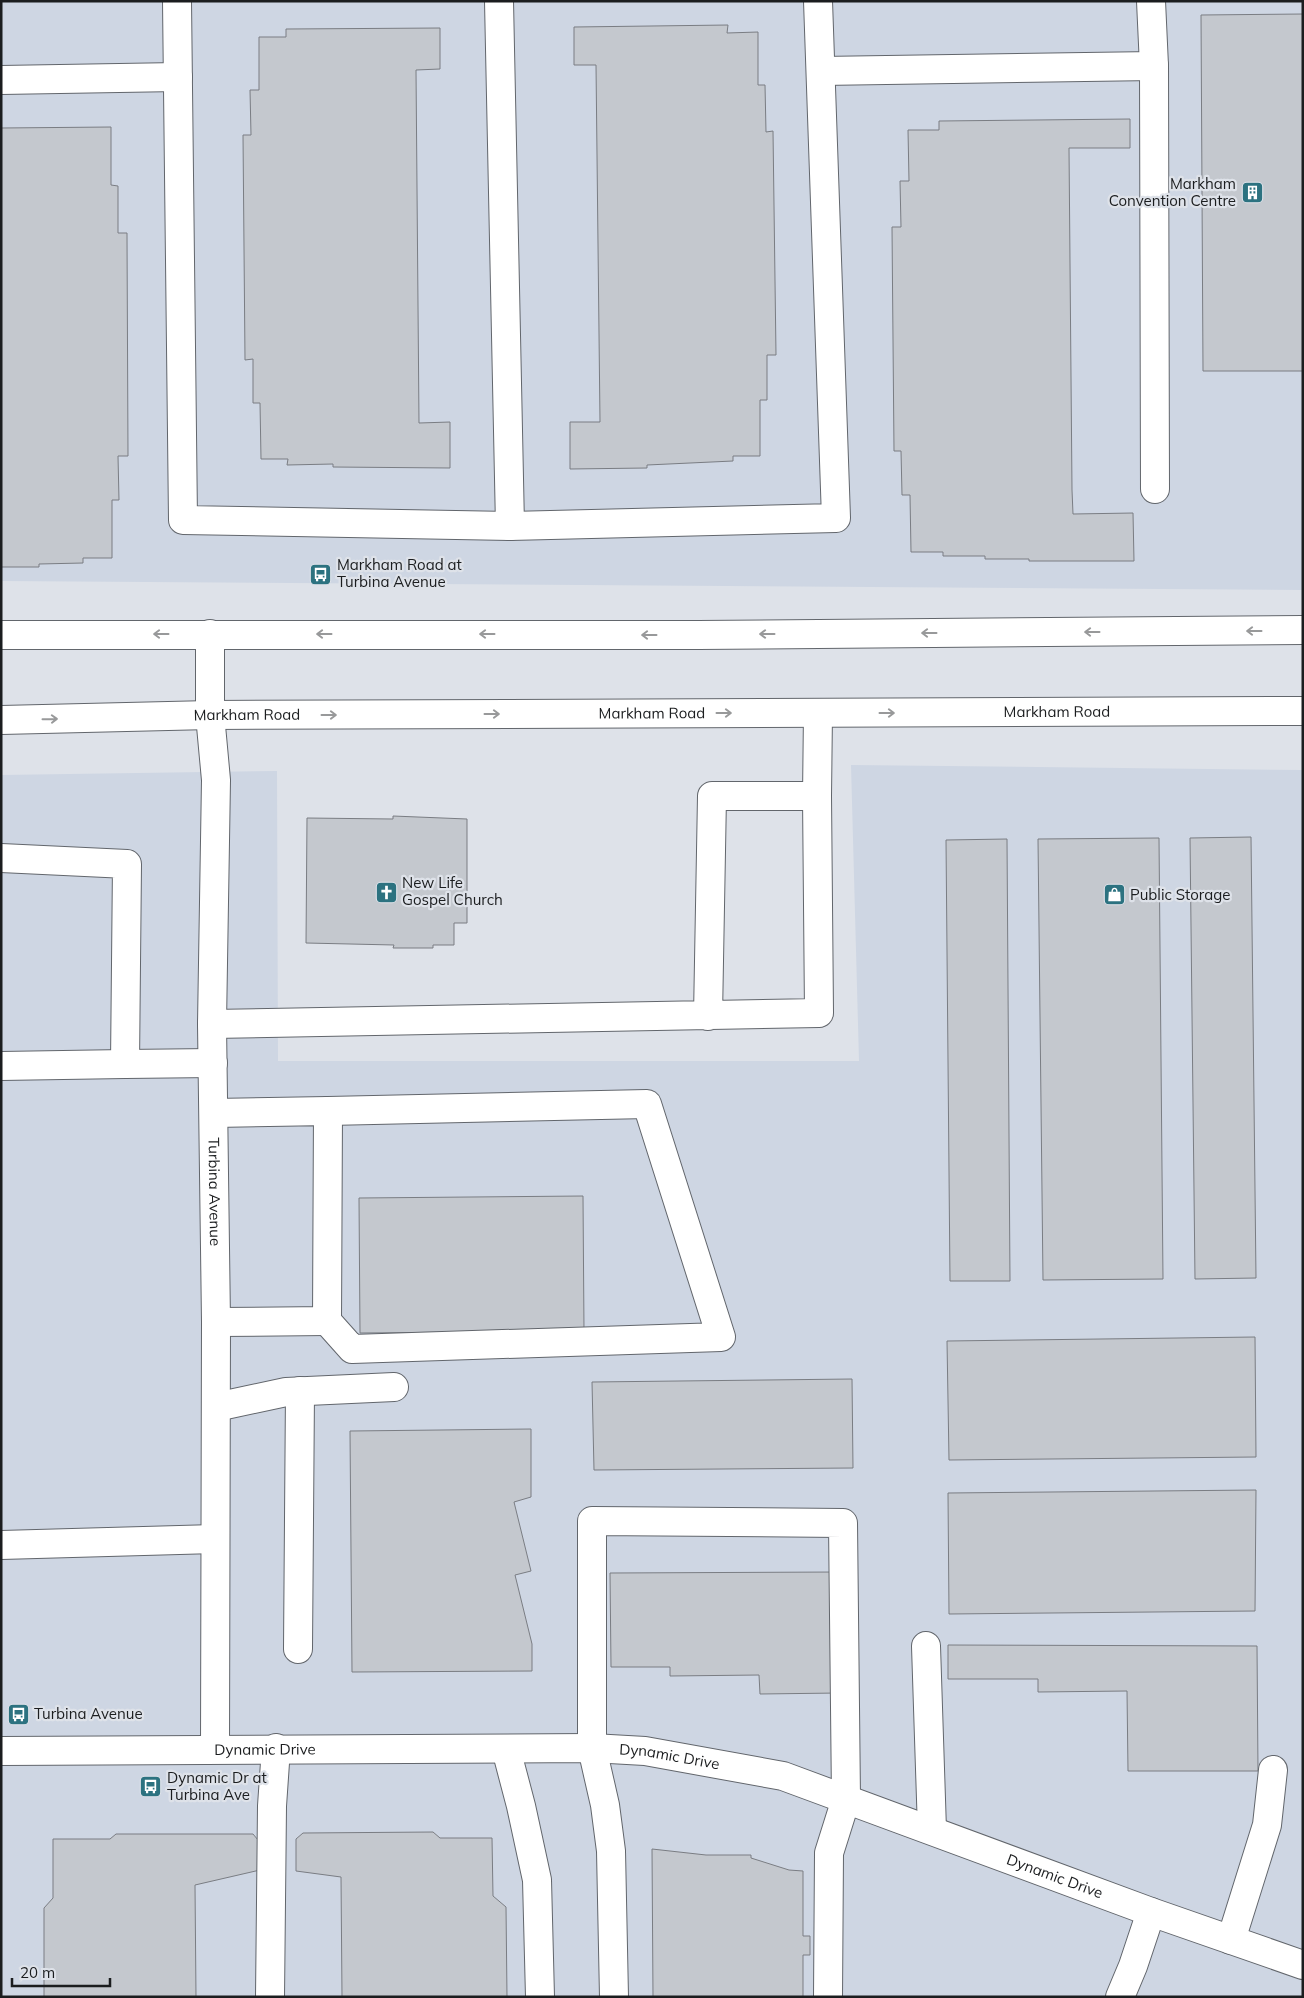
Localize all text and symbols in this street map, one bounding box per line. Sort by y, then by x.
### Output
place label: Markham Convention Centre [1109,174,1236,210]
building icon: Markham Convention Centre [1240,181,1264,205]
place label: Markham Road at Turbina Avenue [337,555,462,591]
bus stop icon: Markham Road at Turbina Avenue [309,562,333,586]
one-way arrow [1246,626,1262,635]
one-way arrow [1084,627,1100,637]
one-way arrow [921,628,938,638]
one-way arrow [154,629,170,639]
one-way arrow [316,629,332,639]
one-way arrow [479,629,495,639]
one-way arrow [641,630,658,640]
one-way arrow [759,630,775,639]
street label: Markham Road [1003,702,1110,721]
street label: Markham Road [598,703,705,723]
street label: Markham Road [193,705,300,724]
one-way arrow [716,708,732,718]
one-way arrow [878,708,894,718]
one-way arrow [483,709,499,719]
one-way arrow [320,710,337,720]
one-way arrow [42,714,58,723]
place label: New Life Gospel Church [402,873,503,909]
church icon: New Life Gospel Church [374,880,398,904]
shop icon: Public Storage [1102,883,1126,907]
place label: Public Storage [1130,885,1230,904]
street label: Turbina Avenue [205,1137,225,1246]
bus stop icon: Turbina Avenue [6,1702,30,1726]
place label: Turbina Avenue [34,1704,143,1723]
street label: Dynamic Drive [214,1739,316,1759]
street label: Dynamic Drive [619,1740,721,1773]
place label: Dynamic Dr at Turbina Ave [167,1768,267,1804]
bus stop icon: Dynamic Dr at Turbina Ave [139,1775,163,1799]
street label: Dynamic Drive [1004,1849,1106,1902]
scale bar [12,1956,110,1988]
text: 20 m [20,1963,55,1982]

